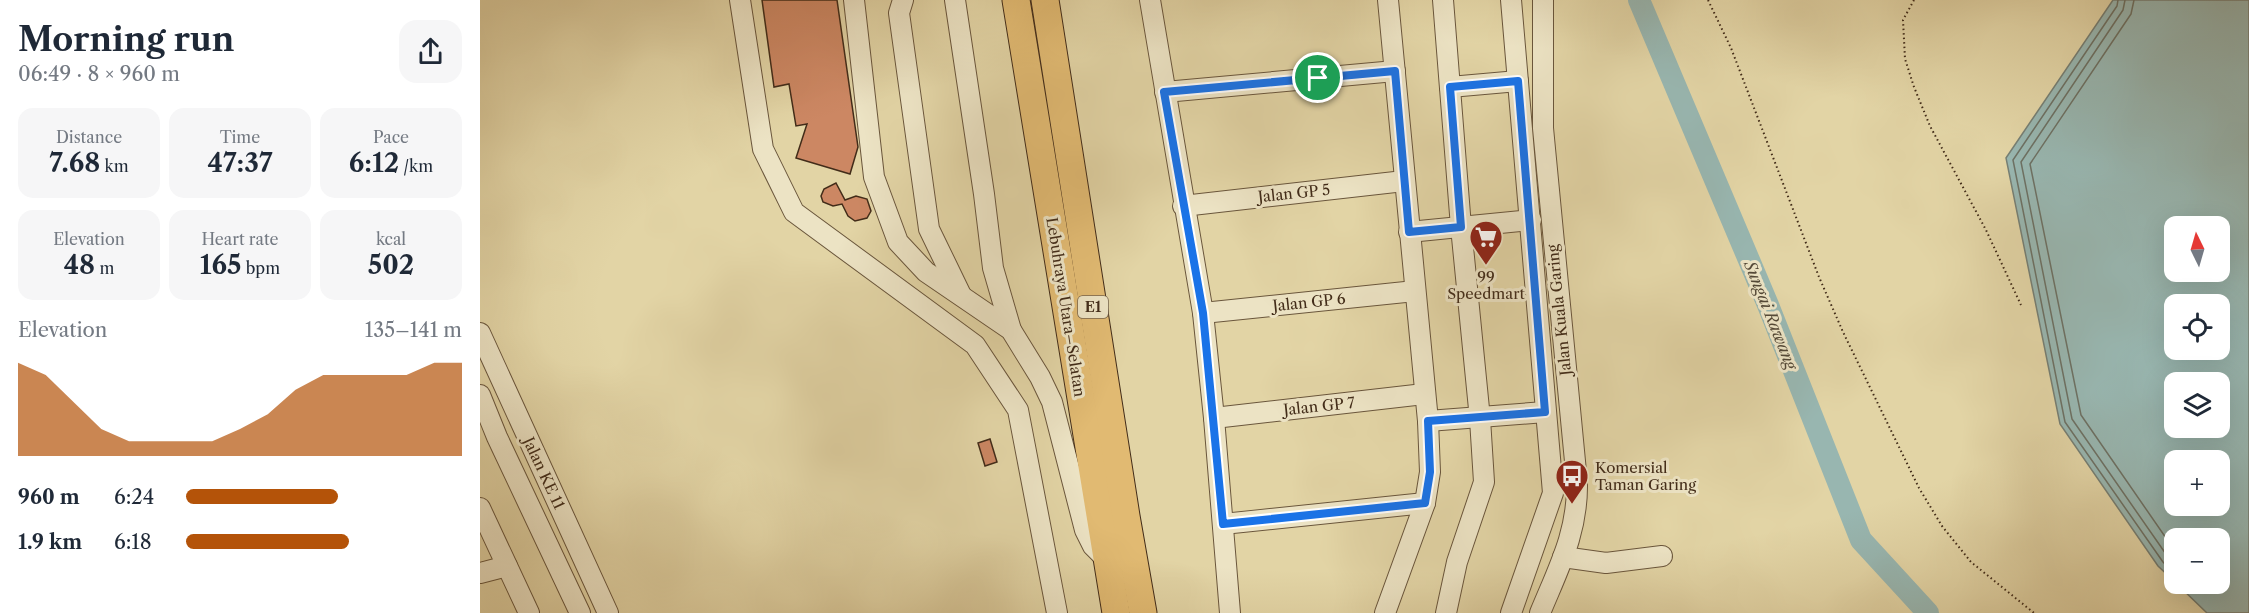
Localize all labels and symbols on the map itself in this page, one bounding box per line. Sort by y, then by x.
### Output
pin [1292,52,1343,103]
street label: Jalan GP 5 [1255,180,1331,206]
street label: Lebuhraya Utara–Selatan [1042,216,1090,399]
north arrow [2164,216,2230,282]
supermarket icon: 99 Speedmart [1468,219,1504,266]
street label: Jalan Kuala Garing [1543,243,1576,379]
water label: Sungai Rawang [1740,257,1803,374]
place label: 99 Speedmart [1447,267,1525,303]
street label: Jalan GP 6 [1270,289,1347,315]
road number: E1 [1078,296,1108,318]
street label: Jalan GP 7 [1280,393,1356,419]
street label: Jalan KE 11 [518,432,569,513]
bus stop icon: Komersial Taman Garing [1554,458,1590,505]
place label: Komersial Taman Garing [1595,458,1696,494]

